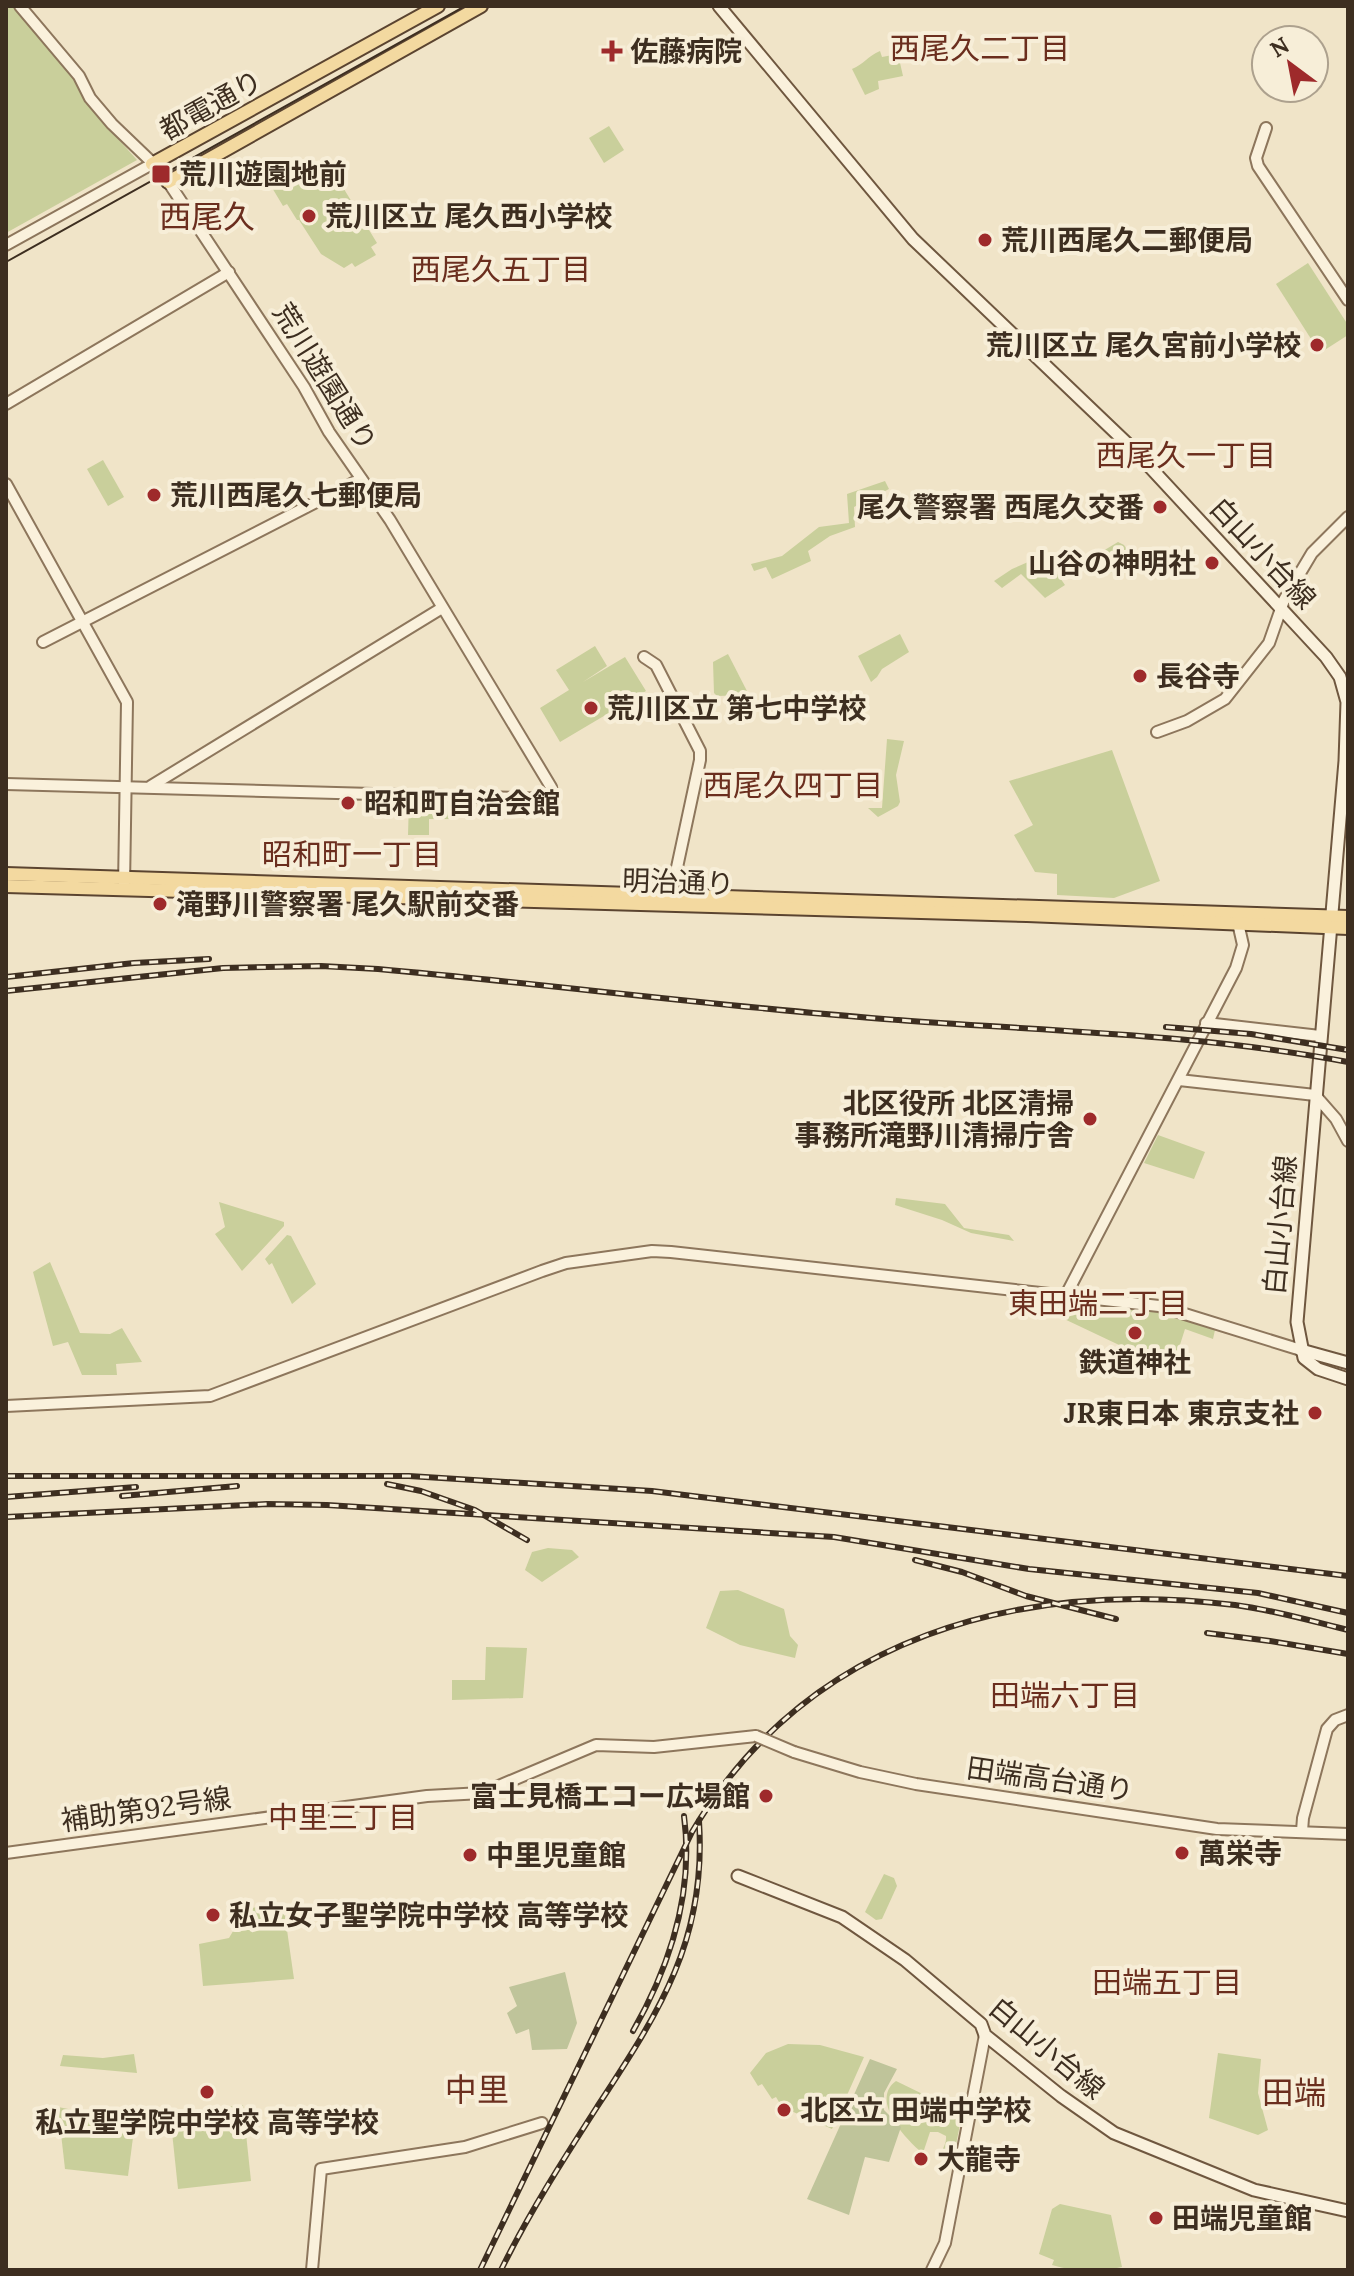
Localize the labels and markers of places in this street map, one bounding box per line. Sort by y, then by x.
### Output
place label: 佐藤病院 [630,33,742,69]
marker: 佐藤病院 [601,40,623,62]
place label: 荒川遊園地前 [179,156,347,192]
marker: 荒川遊園地前 [150,163,172,185]
place label: 荒川区立 尾久西小学校 [325,198,612,234]
marker: 荒川区立 尾久西小学校 [300,207,318,225]
place label: 荒川西尾久二郵便局 [1001,222,1253,258]
marker: 荒川西尾久二郵便局 [976,231,994,249]
place label: 荒川区立 尾久宮前小学校 [986,327,1301,363]
marker: 荒川区立 尾久宮前小学校 [1308,336,1326,354]
place label: 荒川西尾久七郵便局 [170,477,422,513]
marker: 荒川西尾久七郵便局 [145,486,163,504]
place label: 尾久警察署 西尾久交番 [857,489,1144,525]
marker: 尾久警察署 西尾久交番 [1151,498,1169,516]
place label: 山谷の神明社 [1028,545,1196,581]
marker: 山谷の神明社 [1203,554,1221,572]
place label: 長谷寺 [1156,658,1240,694]
marker: 長谷寺 [1131,667,1149,685]
place label: 荒川区立 第七中学校 [607,690,866,726]
marker: 荒川区立 第七中学校 [582,699,600,717]
place label: 昭和町自治会館 [364,785,560,821]
marker: 昭和町自治会館 [339,794,357,812]
place label: 滝野川警察署 尾久駅前交番 [176,886,519,922]
marker: 滝野川警察署 尾久駅前交番 [151,895,169,913]
place label: 北区役所 北区清掃 事務所滝野川清掃庁舎 [794,1085,1074,1153]
marker: 北区役所 北区清掃 事務所滝野川清掃庁舎 [1081,1110,1099,1128]
marker: 鉄道神社 [1126,1324,1144,1342]
place label: 鉄道神社 [1079,1344,1191,1380]
place label: JR東日本 東京支社 [1064,1395,1299,1431]
marker: JR東日本 東京支社 [1306,1404,1324,1422]
place label: 富士見橋エコー広場館 [470,1778,750,1814]
marker: 富士見橋エコー広場館 [757,1787,775,1805]
place label: 萬栄寺 [1198,1835,1282,1871]
place label: 中里児童館 [486,1837,626,1873]
marker: 萬栄寺 [1173,1844,1191,1862]
marker: 中里児童館 [461,1846,479,1864]
place label: 私立女子聖学院中学校 高等学校 [229,1897,628,1933]
marker: 私立女子聖学院中学校 高等学校 [204,1906,222,1924]
marker: 私立聖学院中学校 高等学校 [198,2083,216,2101]
place label: 北区立 田端中学校 [800,2092,1031,2128]
marker: 北区立 田端中学校 [775,2101,793,2119]
place label: 私立聖学院中学校 高等学校 [35,2104,379,2140]
place label: 大龍寺 [937,2141,1021,2177]
marker: 大龍寺 [912,2150,930,2168]
place label: 田端児童館 [1172,2200,1312,2236]
marker: 田端児童館 [1147,2209,1165,2227]

